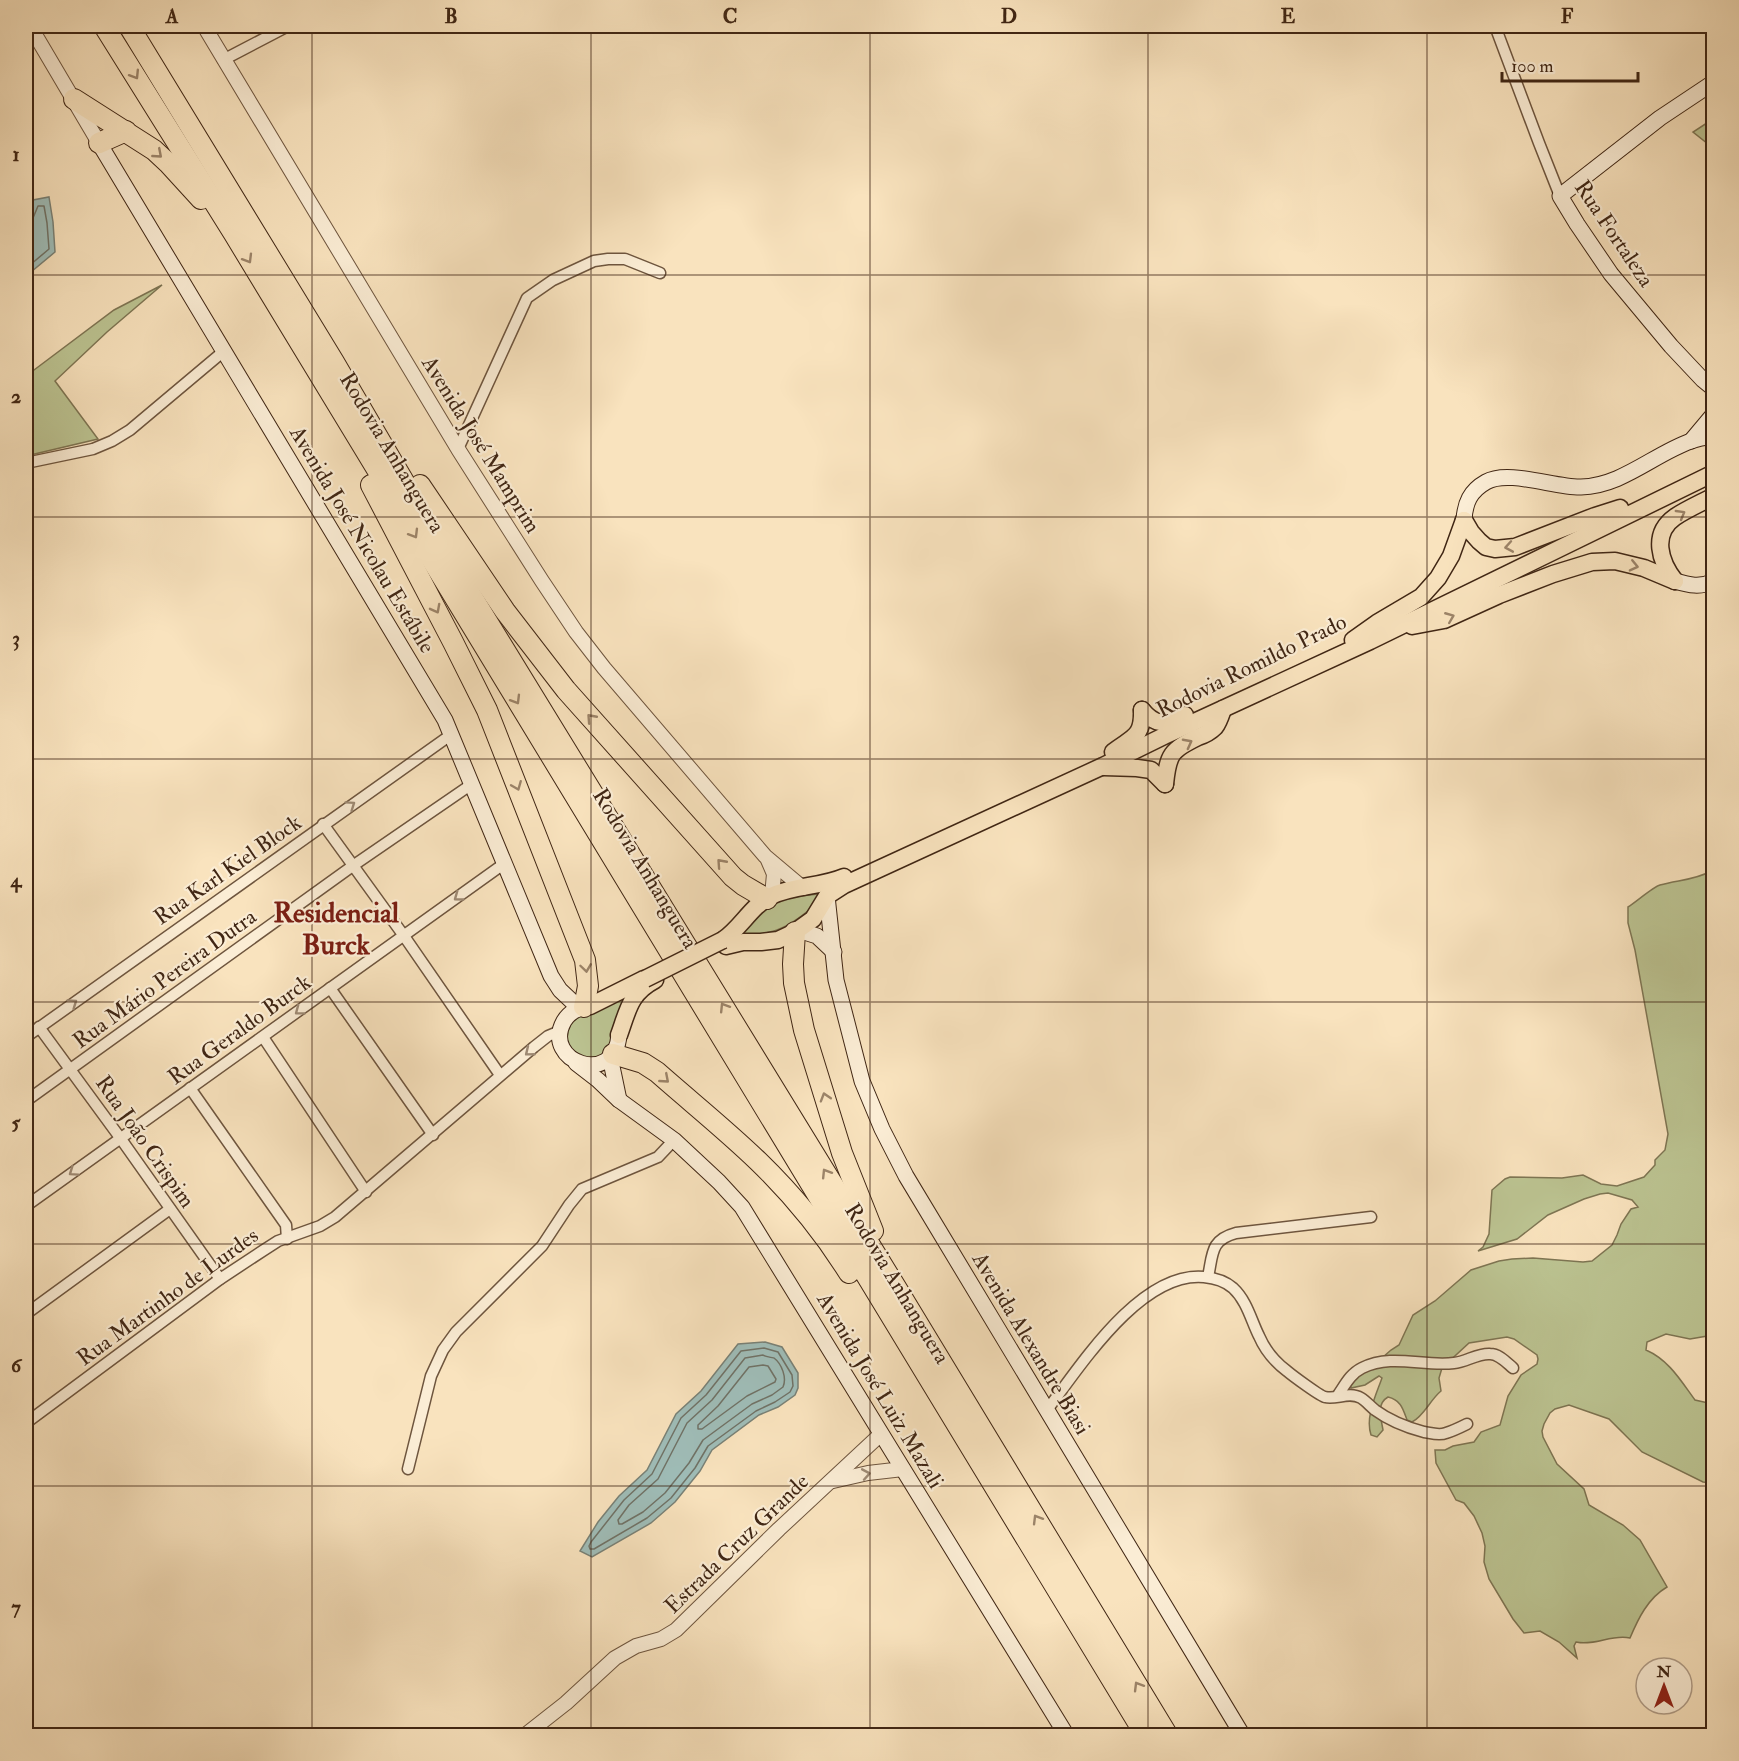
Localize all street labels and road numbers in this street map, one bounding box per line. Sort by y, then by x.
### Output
street label: Rua Fortaleza [1568,175,1661,293]
street label: Avenida José Mamprim [414,350,547,539]
street label: Rodovia Anhanguera [333,367,452,539]
street label: Avenida José Nicolau Estábile [283,420,441,658]
street label: Rodovia Romildo Prado [1152,608,1351,724]
street label: Rodovia Anhanguera [586,783,705,955]
street label: Rua Karl Kiel Block [148,808,307,931]
street label: Rua Mário Pereira Dutra [67,902,263,1055]
street label: Rua Geraldo Burck [162,968,317,1091]
street label: Rua João Crispim [88,1070,201,1214]
street label: Rodovia Anhanguera [838,1198,957,1370]
street label: Rua Martinho de Lurdes [71,1222,264,1372]
street label: Avenida Alexandre Biasi [965,1246,1097,1440]
street label: Avenida José Luiz Mazali [810,1287,950,1494]
street label: Estrada Cruz Grande [659,1468,815,1620]

